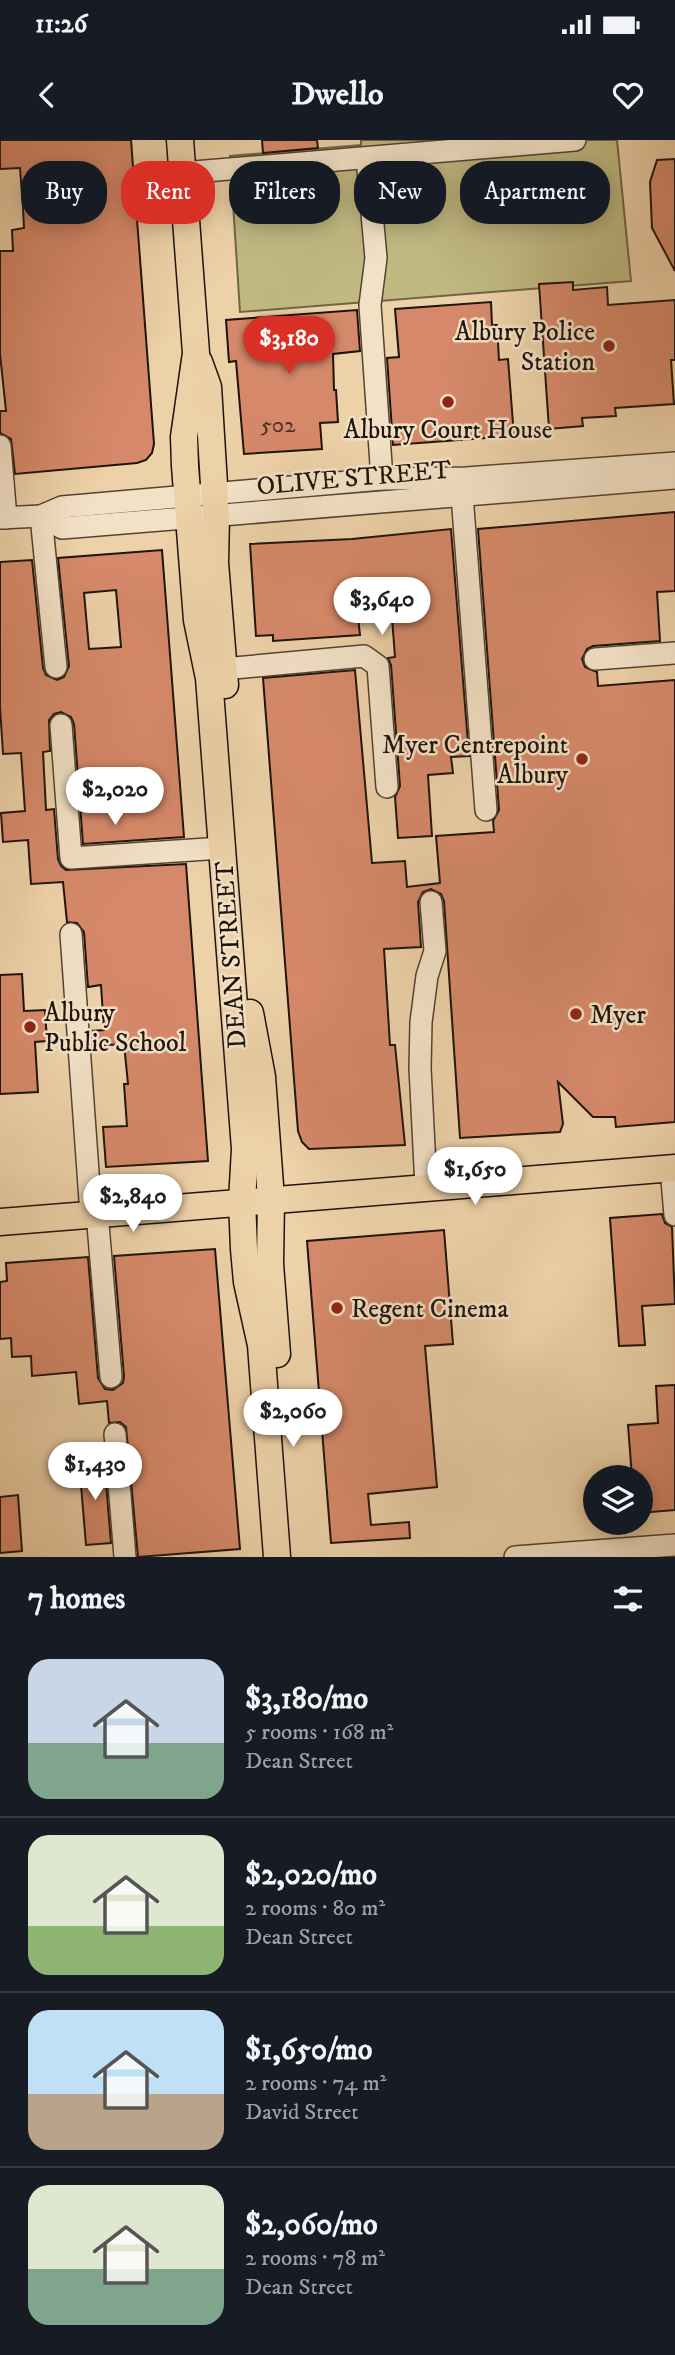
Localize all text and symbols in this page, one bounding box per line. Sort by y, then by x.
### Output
text: 11:26 [35,8,87,41]
text: Dwello [291,75,384,115]
icon: back [28,76,66,114]
icon: heart [609,76,647,114]
chip: Buy [21,161,107,224]
chip: Rent [121,161,215,224]
chip: Filters [229,161,340,224]
chip: New [354,161,446,224]
chip: Apartment [460,161,610,224]
pin: $3,180 [232,316,346,376]
place label: Albury Police Station [455,316,595,379]
text: $3,180 [259,324,319,353]
marker: Albury Police Station [601,338,617,354]
marker: Albury Court House [440,394,456,410]
house number: 502 [260,411,296,440]
place label: Albury Court House [344,414,552,447]
street label: OLIVE STREET [255,454,453,503]
pin: $3,640 [325,578,439,637]
text: $3,640 [350,585,414,614]
place label: Myer Centrepoint Albury [382,729,569,792]
marker: Myer Centrepoint Albury [574,751,590,767]
pin: $2,020 [58,768,172,827]
text: $2,020 [82,775,148,804]
street label: DEAN STREET [208,860,255,1050]
place label: Albury Public School [44,997,187,1060]
place label: Myer [590,999,646,1032]
marker: Myer [568,1006,584,1022]
marker: Albury Public School [22,1019,38,1035]
pin: $1,650 [418,1147,532,1207]
text: $1,650 [444,1155,506,1184]
pin: $2,840 [76,1174,190,1234]
text: $2,840 [99,1182,167,1211]
place label: Regent Cinema [351,1293,508,1326]
marker: Regent Cinema [329,1300,345,1316]
pin: $2,060 [236,1390,350,1449]
text: $2,060 [259,1397,327,1426]
pin: $1,430 [38,1442,152,1502]
text: $1,430 [64,1450,126,1479]
map controls [583,1465,653,1535]
button: layers [583,1465,653,1535]
icon: filters [609,1580,647,1618]
text: 7 homes [28,1581,125,1618]
text: $3,180/mo [245,1681,368,1718]
icon: home [84,1687,168,1771]
text: 5 rooms · 168 m² [245,1718,393,1747]
text: Dean Street [245,1747,353,1776]
text: $2,020/mo [245,1857,377,1894]
icon: home [84,1863,168,1947]
text: 2 rooms · 80 m² [245,1894,385,1923]
text: Dean Street [245,1923,353,1952]
text: $1,650/mo [245,2032,372,2069]
icon: home [84,2038,168,2122]
text: 2 rooms · 74 m² [245,2069,386,2098]
text: David Street [245,2098,359,2127]
text: $2,060/mo [245,2207,378,2244]
icon: home [84,2213,168,2297]
text: 2 rooms · 78 m² [245,2244,385,2273]
text: Dean Street [245,2273,353,2302]

